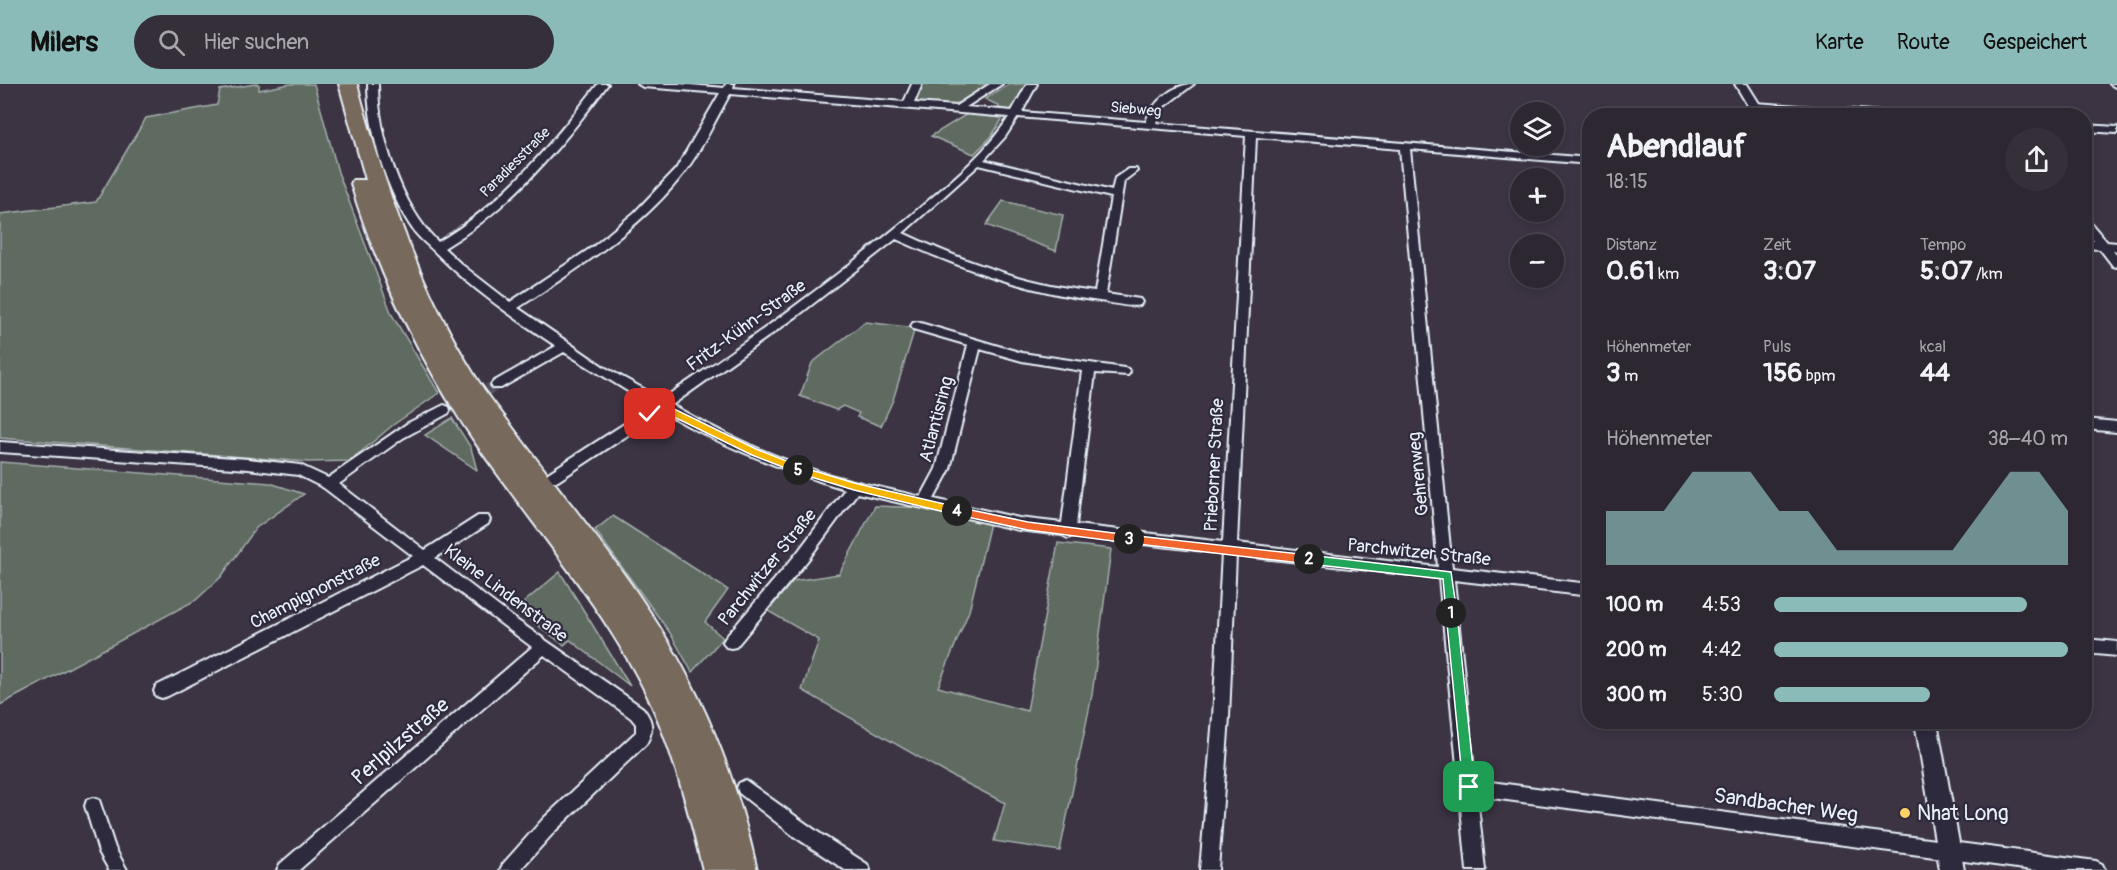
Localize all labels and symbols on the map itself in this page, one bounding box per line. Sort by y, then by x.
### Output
street label: Siebweg [1110,98,1162,121]
street label: Paradiesstraße [476,123,555,202]
street label: Fritz-Kühn-Straße [682,274,811,377]
street label: Atlantisring [914,374,959,465]
pin [624,388,675,439]
street label: Prieborner Straße [1200,398,1229,532]
street label: Gehrenweg [1403,431,1434,517]
pin: 5 [783,455,813,485]
pin: 4 [942,496,972,526]
street label: Parchwitzer Straße [713,504,822,631]
pin: 3 [1114,524,1144,554]
street label: Parchwitzer Straße [1346,534,1492,571]
street label: Kleine Lindenstraße [439,539,572,648]
pin: 2 [1294,544,1324,574]
street label: Champignonstraße [246,549,384,634]
pin: 1 [1436,598,1466,628]
street label: Perlpilzstraße [346,691,455,791]
pin [1443,761,1494,812]
street label: Sandbacher Weg [1712,782,1860,829]
place label: Nhat Long [1917,800,2009,827]
marker: Nhat Long [1898,806,1912,820]

